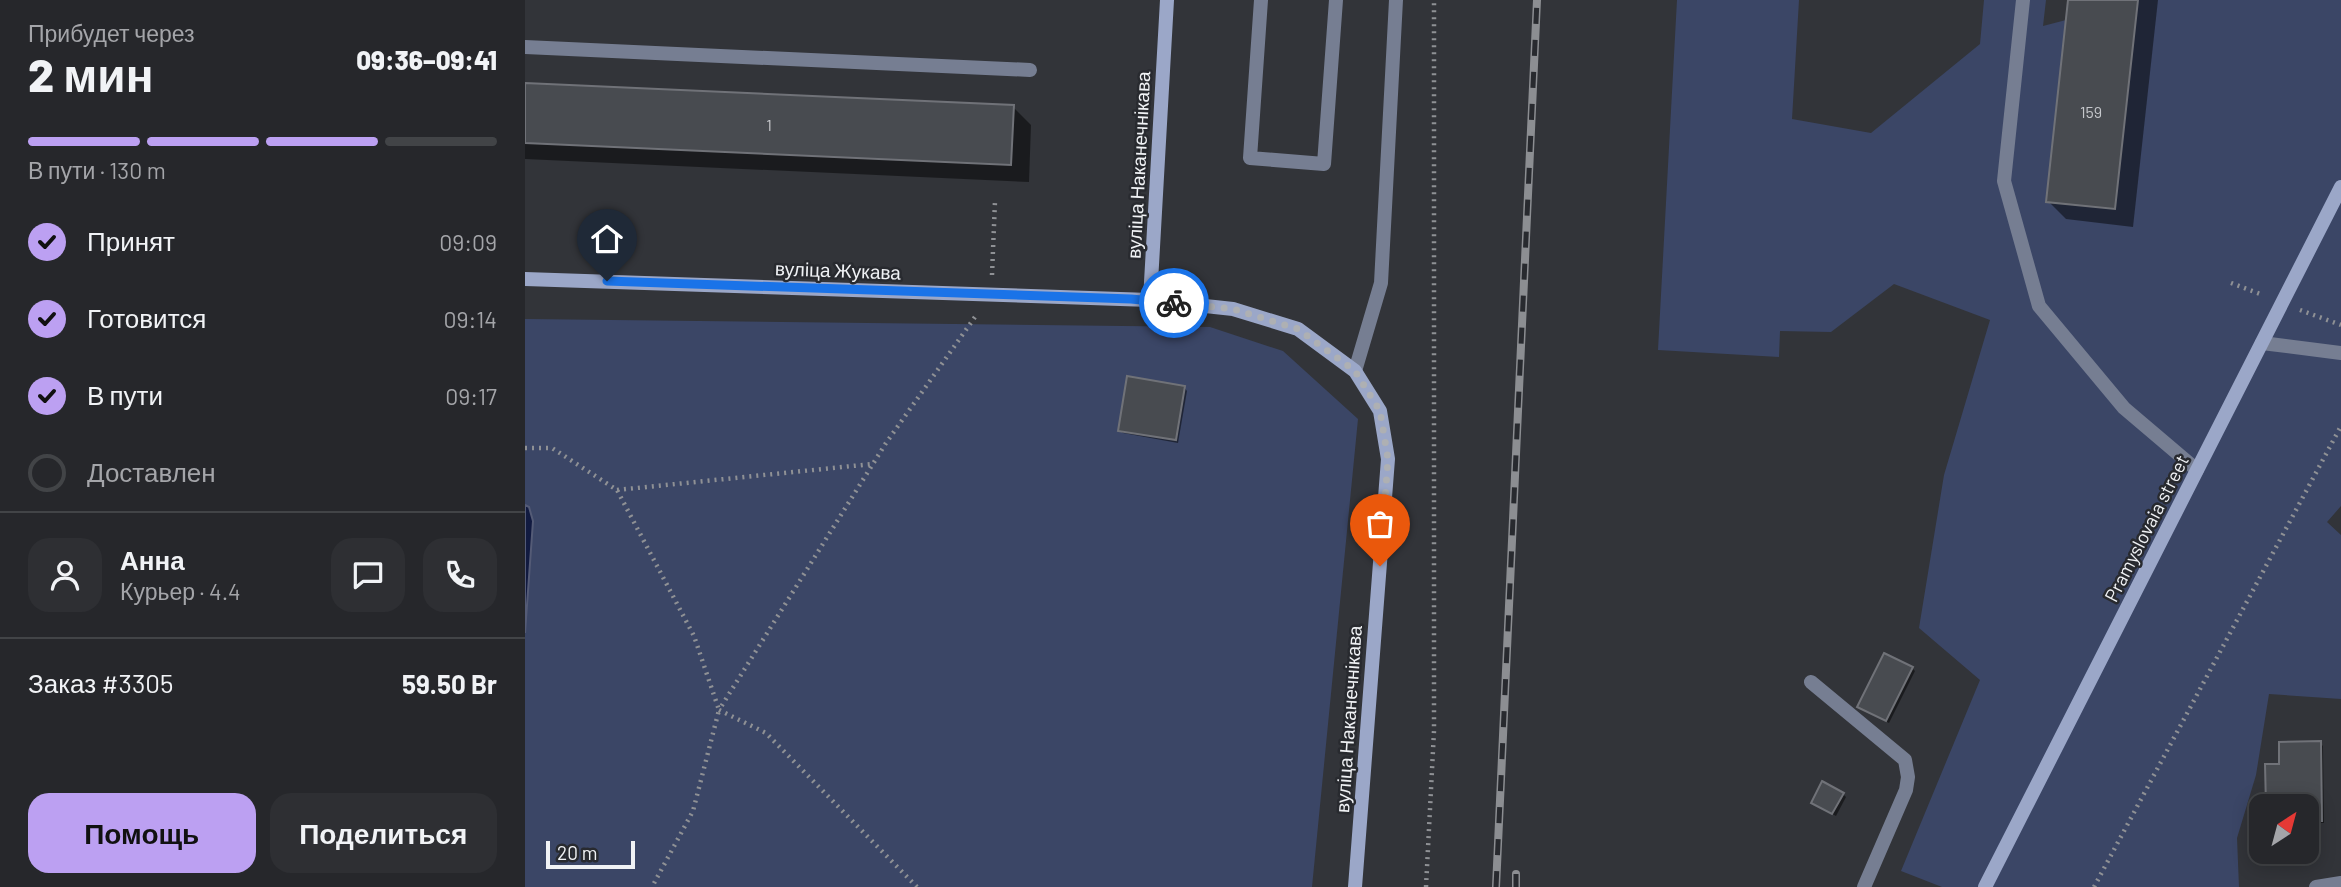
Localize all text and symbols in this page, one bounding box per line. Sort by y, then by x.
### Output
text: Прибудет через [28,19,195,47]
text: 09:36–09:41 [356,44,497,75]
text: 2 мин [28,46,153,101]
street label: вуліца Наканечнікава [1122,70,1154,259]
house number: 159 [2080,102,2102,121]
house number: 1 [766,115,772,134]
text: В пути · 130 m [28,156,166,184]
pin [577,209,637,281]
icon: home [588,220,626,258]
icon: check [28,223,66,261]
text: Принят [87,225,175,256]
text: 09:09 [439,228,497,256]
street label: вуліца Жукава [775,256,902,284]
courier [1139,268,1209,338]
icon: bike [1155,284,1193,322]
icon: check [28,300,66,338]
text: Готовится [87,302,206,333]
text: 09:14 [444,305,497,333]
icon: check [28,377,66,415]
text: В пути [87,379,163,410]
text: 09:17 [445,382,497,410]
street label: Pramyslovaia street [2099,451,2193,605]
text: Доставлен [87,456,216,487]
pin [1350,494,1410,566]
icon: bag [1361,505,1399,543]
button: person [28,538,102,612]
button: chat [331,538,405,612]
button: phone [423,538,497,612]
text: Анна [120,544,185,575]
text: Курьер · 4.4 [120,577,241,605]
street label: вуліца Наканечнікава [1330,624,1366,813]
text: Заказ #3305 [28,667,173,698]
text: 59.50 Br [402,668,497,699]
button: Помощь [28,793,256,873]
button: Поделиться [270,793,497,873]
north arrow [2249,794,2319,864]
map controls [2249,794,2319,864]
scale bar [546,838,635,870]
text: 20 m [557,841,597,864]

